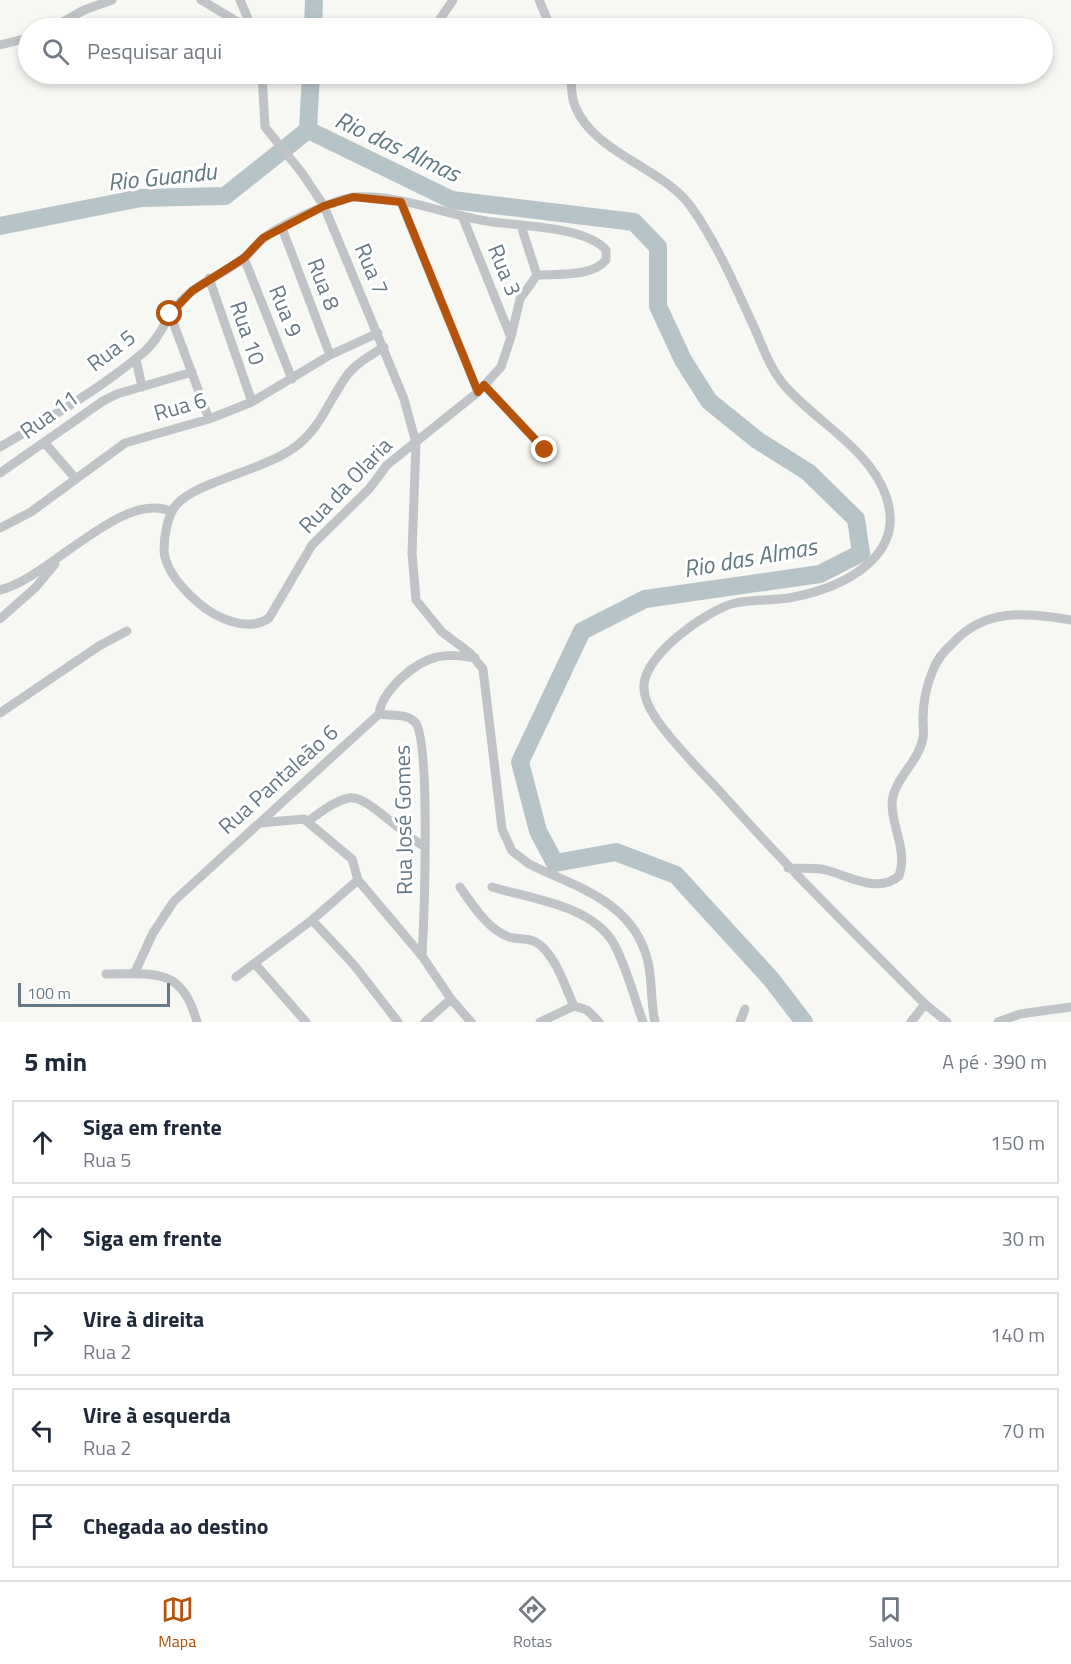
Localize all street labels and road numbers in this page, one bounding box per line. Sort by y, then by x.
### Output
street label: Rua 7 [346,238,398,300]
street label: Rua 3 [479,239,531,301]
street label: Rua 8 [299,253,349,315]
street label: Rua 9 [260,280,312,342]
street label: Rua 10 [221,296,275,370]
street label: Rua 5 [79,320,143,380]
street label: Rua 11 [12,381,86,447]
street label: Rua 6 [150,382,210,430]
street label: Rua da Olaria [290,429,400,541]
street label: Rua Pantaleão 6 [210,716,346,842]
street label: Rua José Gomes [385,745,421,895]

